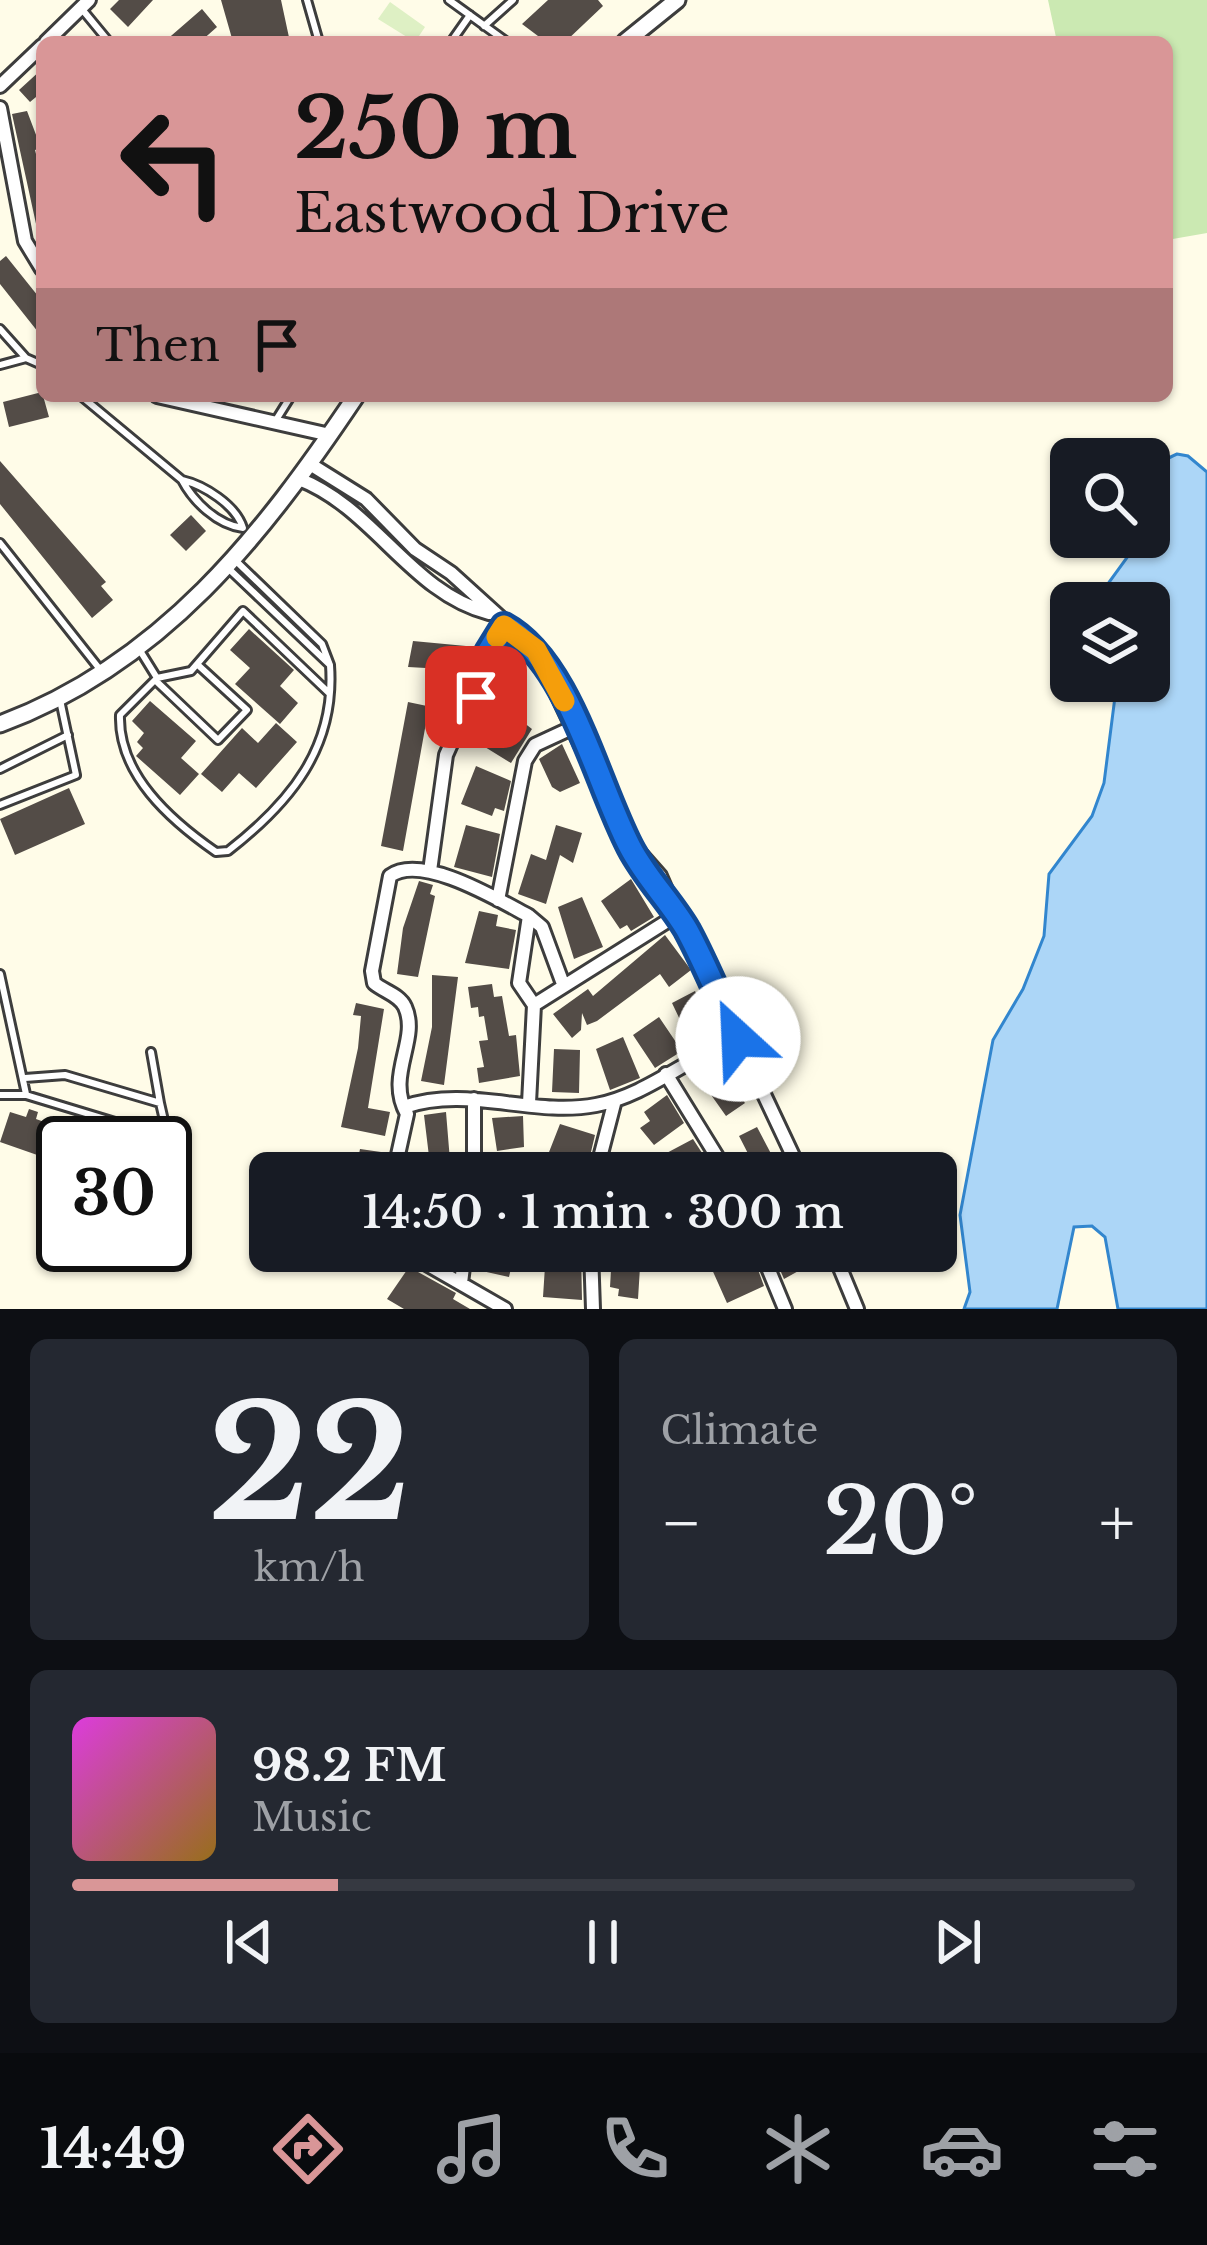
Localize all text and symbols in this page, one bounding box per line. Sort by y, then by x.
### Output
text: 250 m [294,77,577,181]
icon: left [96,84,252,240]
text: Eastwood Drive [294,180,730,247]
icon: arrive [244,312,310,378]
text: Then [96,317,220,373]
map controls [1050,438,1170,702]
button: search [1050,438,1170,558]
button: layers [1050,582,1170,702]
pin [425,646,527,748]
icon: arrive [443,664,509,730]
position arrow [675,976,801,1102]
speed limit sign: 30 [36,1116,192,1272]
text: 14:50 · 1 min · 300 m [362,1184,844,1240]
text: 22 [208,1368,411,1561]
text: Climate [661,1406,818,1455]
text: 20° [823,1467,978,1578]
text: − [661,1482,702,1564]
text: + [1099,1482,1135,1564]
text: km/h [254,1543,365,1592]
text: 98.2 FM [252,1737,446,1793]
text: Music [252,1793,372,1842]
icon: previous [216,1909,282,1975]
icon: pause [570,1909,636,1975]
icon: next [925,1909,991,1975]
icon: directions [266,2107,350,2191]
icon: music [430,2107,514,2191]
icon: phone [593,2107,677,2191]
icon: climate [756,2107,840,2191]
icon: car [920,2107,1004,2191]
icon: filters [1083,2107,1167,2191]
text: 14:49 [40,2116,187,2183]

